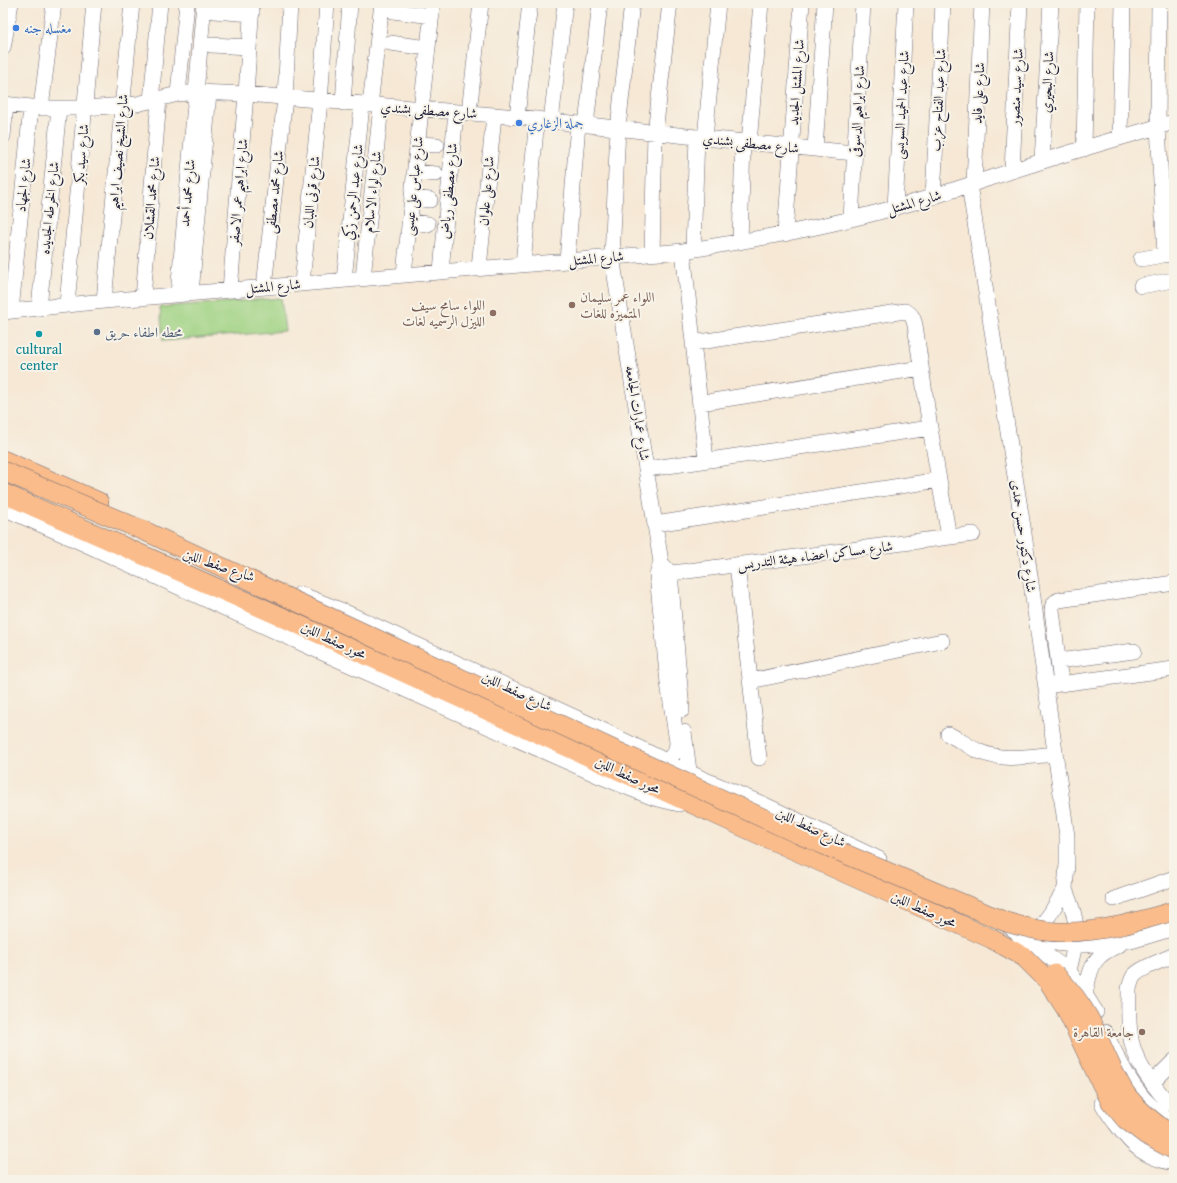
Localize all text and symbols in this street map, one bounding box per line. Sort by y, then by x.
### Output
place label: مغسله جنه [24,18,72,38]
marker: مغسله جنه [11,23,21,33]
street label: شارع المشتل الجديد [783,38,811,126]
street label: شارع عبد الفتاح عزب [925,48,954,152]
street label: شارع سيد منصور [1004,48,1030,128]
street label: شارع عبد الحميد السويسى [888,50,916,160]
street label: شارع البحيري [1035,50,1061,114]
street label: شارع على فايد [966,62,992,124]
street label: شارع ابراهيم الدسوقى [845,65,873,158]
street label: شارع الشيخ نصيف ابراهيم [103,93,137,211]
street label: شارع مصطفى بشندي [380,97,478,125]
place label: جملة الزغاري [527,113,584,135]
marker: جملة الزغاري [514,118,524,128]
street label: شارع سيد بكر [68,123,96,187]
street label: شارع مصطفى بشندي [701,128,800,160]
street label: شارع عباس على عيسى [398,135,430,237]
street label: شارع ابراهيم عمر الاصفر [223,138,257,249]
street label: شارع مصطفى رياض [434,142,464,240]
street label: شارع عبد الرحمن زكي [338,143,370,241]
street label: شارع محمد مصطفى [260,150,290,235]
street label: شارع لواء الاسلام [358,150,389,234]
street label: شارع محمد القشلان [137,155,167,241]
street label: شارع قرنى اللبان [297,155,327,229]
street label: شارع على علوان [473,155,501,227]
street label: شارع الجهاد [10,157,38,213]
street label: شارع محمد أحمد [174,159,202,228]
street label: شارع الخرطه الجديده [34,161,66,256]
street label: شارع المشتل [884,185,944,221]
street label: شارع المشتل [567,246,625,272]
street label: شارع المشتل [244,274,302,300]
place label: اللواء عمر سليمان المتميزه للغات [580,287,655,323]
place label: اللواء سامح سيف الليزل الرسميه لغات [402,295,485,331]
marker: اللواء عمر سليمان المتميزه للغات [567,300,577,310]
marker: اللواء سامح سيف الليزل الرسميه لغات [488,308,498,318]
place label: محطه اطفاء حريق [105,322,183,342]
marker: محطه اطفاء حريق [92,327,102,337]
marker: cultural center [34,329,44,339]
place label: cultural center [16,339,62,375]
street label: شارع عمارات الجامعه [619,364,655,462]
street label: شارع دكتور حسن حمدى [1004,478,1042,594]
street label: شارع مساكن اعضاء هيئة التدريس [736,536,894,576]
street label: شارع صفط اللبن [180,543,258,589]
street label: محور صفط اللبن [298,616,370,664]
street label: شارع صفط اللبن [478,666,555,718]
street label: محور صفط اللبن [592,751,664,799]
street label: شارع صفط اللبن [772,802,849,854]
street label: محور صفط اللبن [888,886,960,933]
place label: جامعة القاهرة [1073,1022,1134,1042]
marker: جامعة القاهرة [1137,1027,1147,1037]

